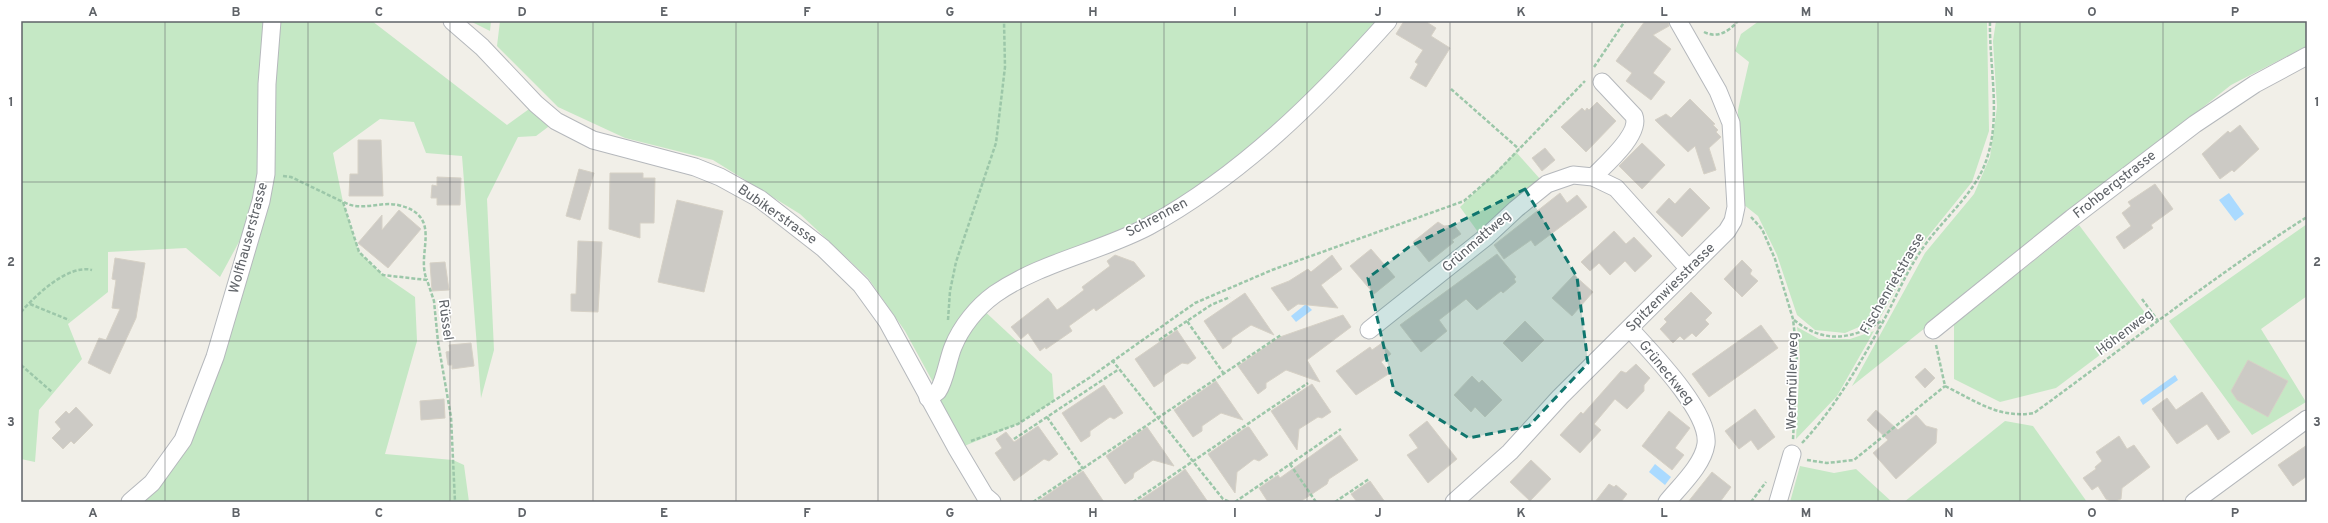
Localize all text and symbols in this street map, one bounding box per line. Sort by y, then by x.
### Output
text: A [88,5,98,21]
text: B [232,5,241,21]
text: C [375,5,383,21]
text: D [517,5,527,21]
text: E [660,5,668,21]
text: F [803,5,811,21]
text: G [946,5,955,21]
text: H [1088,5,1098,21]
text: I [1233,5,1237,21]
text: J [1374,5,1382,21]
text: K [1516,5,1526,21]
text: L [1660,5,1668,21]
text: M [1801,5,1811,21]
text: N [1944,5,1954,21]
text: O [2087,5,2097,21]
text: P [2231,5,2240,21]
text: 1 [8,95,14,111]
text: 1 [2314,95,2320,111]
street label: Frohbergstrasse [2070,147,2160,223]
street label: Wolfhauserstrasse [226,181,272,295]
street label: Bubikerstrasse [734,181,820,249]
street label: Schrennen [1123,195,1191,241]
street label: Grünmattweg [1439,207,1515,277]
street label: Fischenrietstrasse [1857,230,1929,338]
street label: Spitzenwiesstrasse [1623,240,1719,336]
text: 2 [7,255,15,271]
text: 2 [2313,255,2321,271]
street label: Rüssel [434,298,456,342]
street label: Höhenweg [2093,306,2157,360]
street label: Werdmüllerweg [1784,332,1802,430]
street label: Grüneckweg [1635,337,1697,409]
text: 3 [7,415,15,431]
text: 3 [2313,415,2321,431]
text: A [88,506,98,522]
text: B [232,506,241,522]
text: C [375,506,383,522]
text: D [517,506,527,522]
text: E [660,506,668,522]
text: F [803,506,811,522]
text: G [946,506,955,522]
text: H [1088,506,1098,522]
text: I [1233,506,1237,522]
text: J [1374,506,1382,522]
text: K [1516,506,1526,522]
text: L [1660,506,1668,522]
text: M [1801,506,1811,522]
text: N [1944,506,1954,522]
text: O [2087,506,2097,522]
text: P [2231,506,2240,522]

